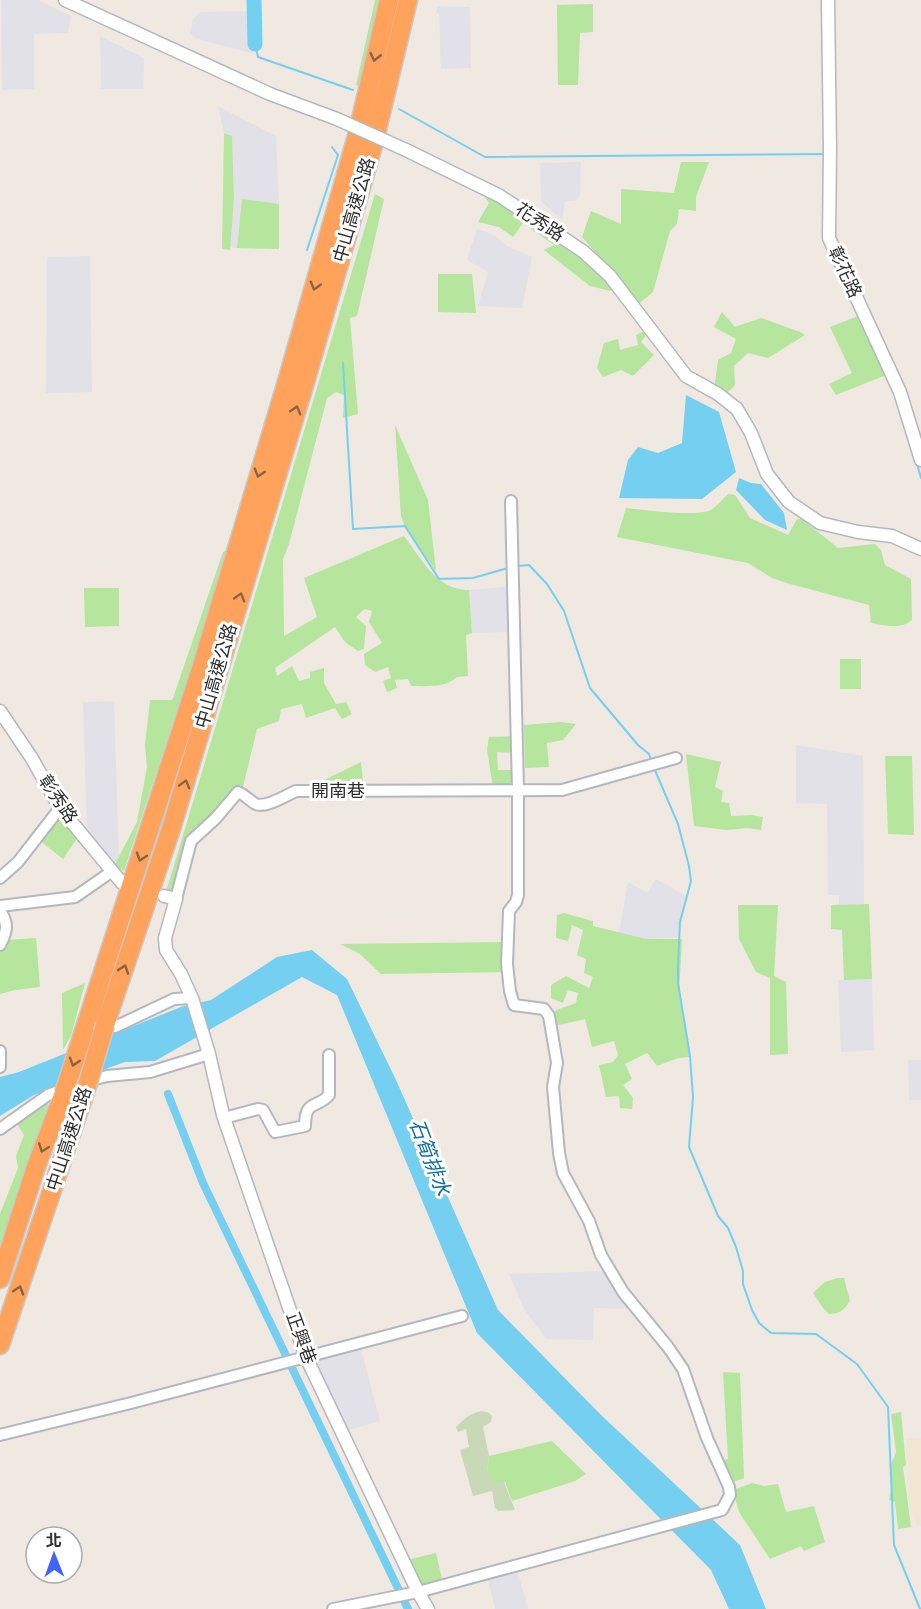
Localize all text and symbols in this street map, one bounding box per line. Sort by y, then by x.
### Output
one-way arrow [370,52,383,62]
street label: 中山高速公路 [329,155,378,265]
street label: 花秀路 [512,198,569,245]
street label: 彰花路 [825,243,866,301]
one-way arrow [310,280,322,291]
one-way arrow [289,405,301,416]
one-way arrow [254,467,266,478]
one-way arrow [233,592,245,603]
street label: 中山高速公路 [191,621,240,731]
street label: 彰秀路 [35,770,82,827]
one-way arrow [178,779,190,790]
street label: 開南巷 [311,780,365,801]
one-way arrow [136,851,149,862]
one-way arrow [117,964,129,975]
one-way arrow [69,1056,81,1067]
street label: 中山高速公路 [42,1084,95,1193]
water label: 石筍排水 [404,1115,456,1200]
one-way arrow [38,1141,50,1152]
one-way arrow [11,1285,24,1296]
street label: 正興巷 [282,1309,321,1367]
north arrow [24,1525,84,1585]
text: 北 [46,1531,62,1550]

